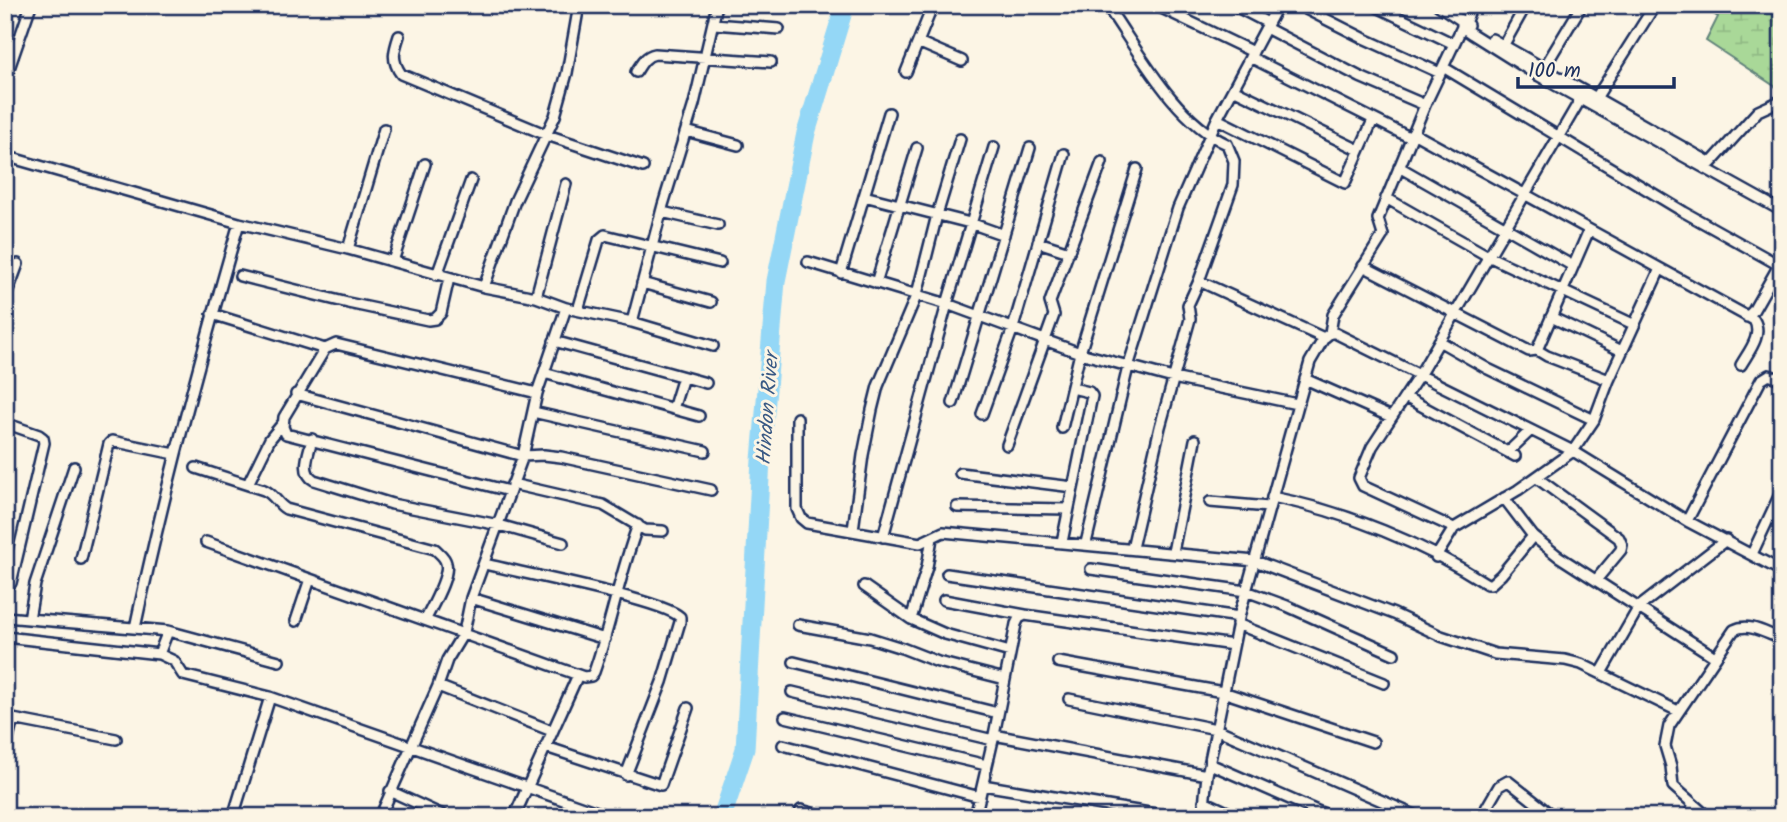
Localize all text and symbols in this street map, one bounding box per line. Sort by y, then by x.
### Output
scale bar [1518,46,1673,90]
text: 100 m [1528,55,1581,88]
water label: Hindon River [748,348,789,466]

